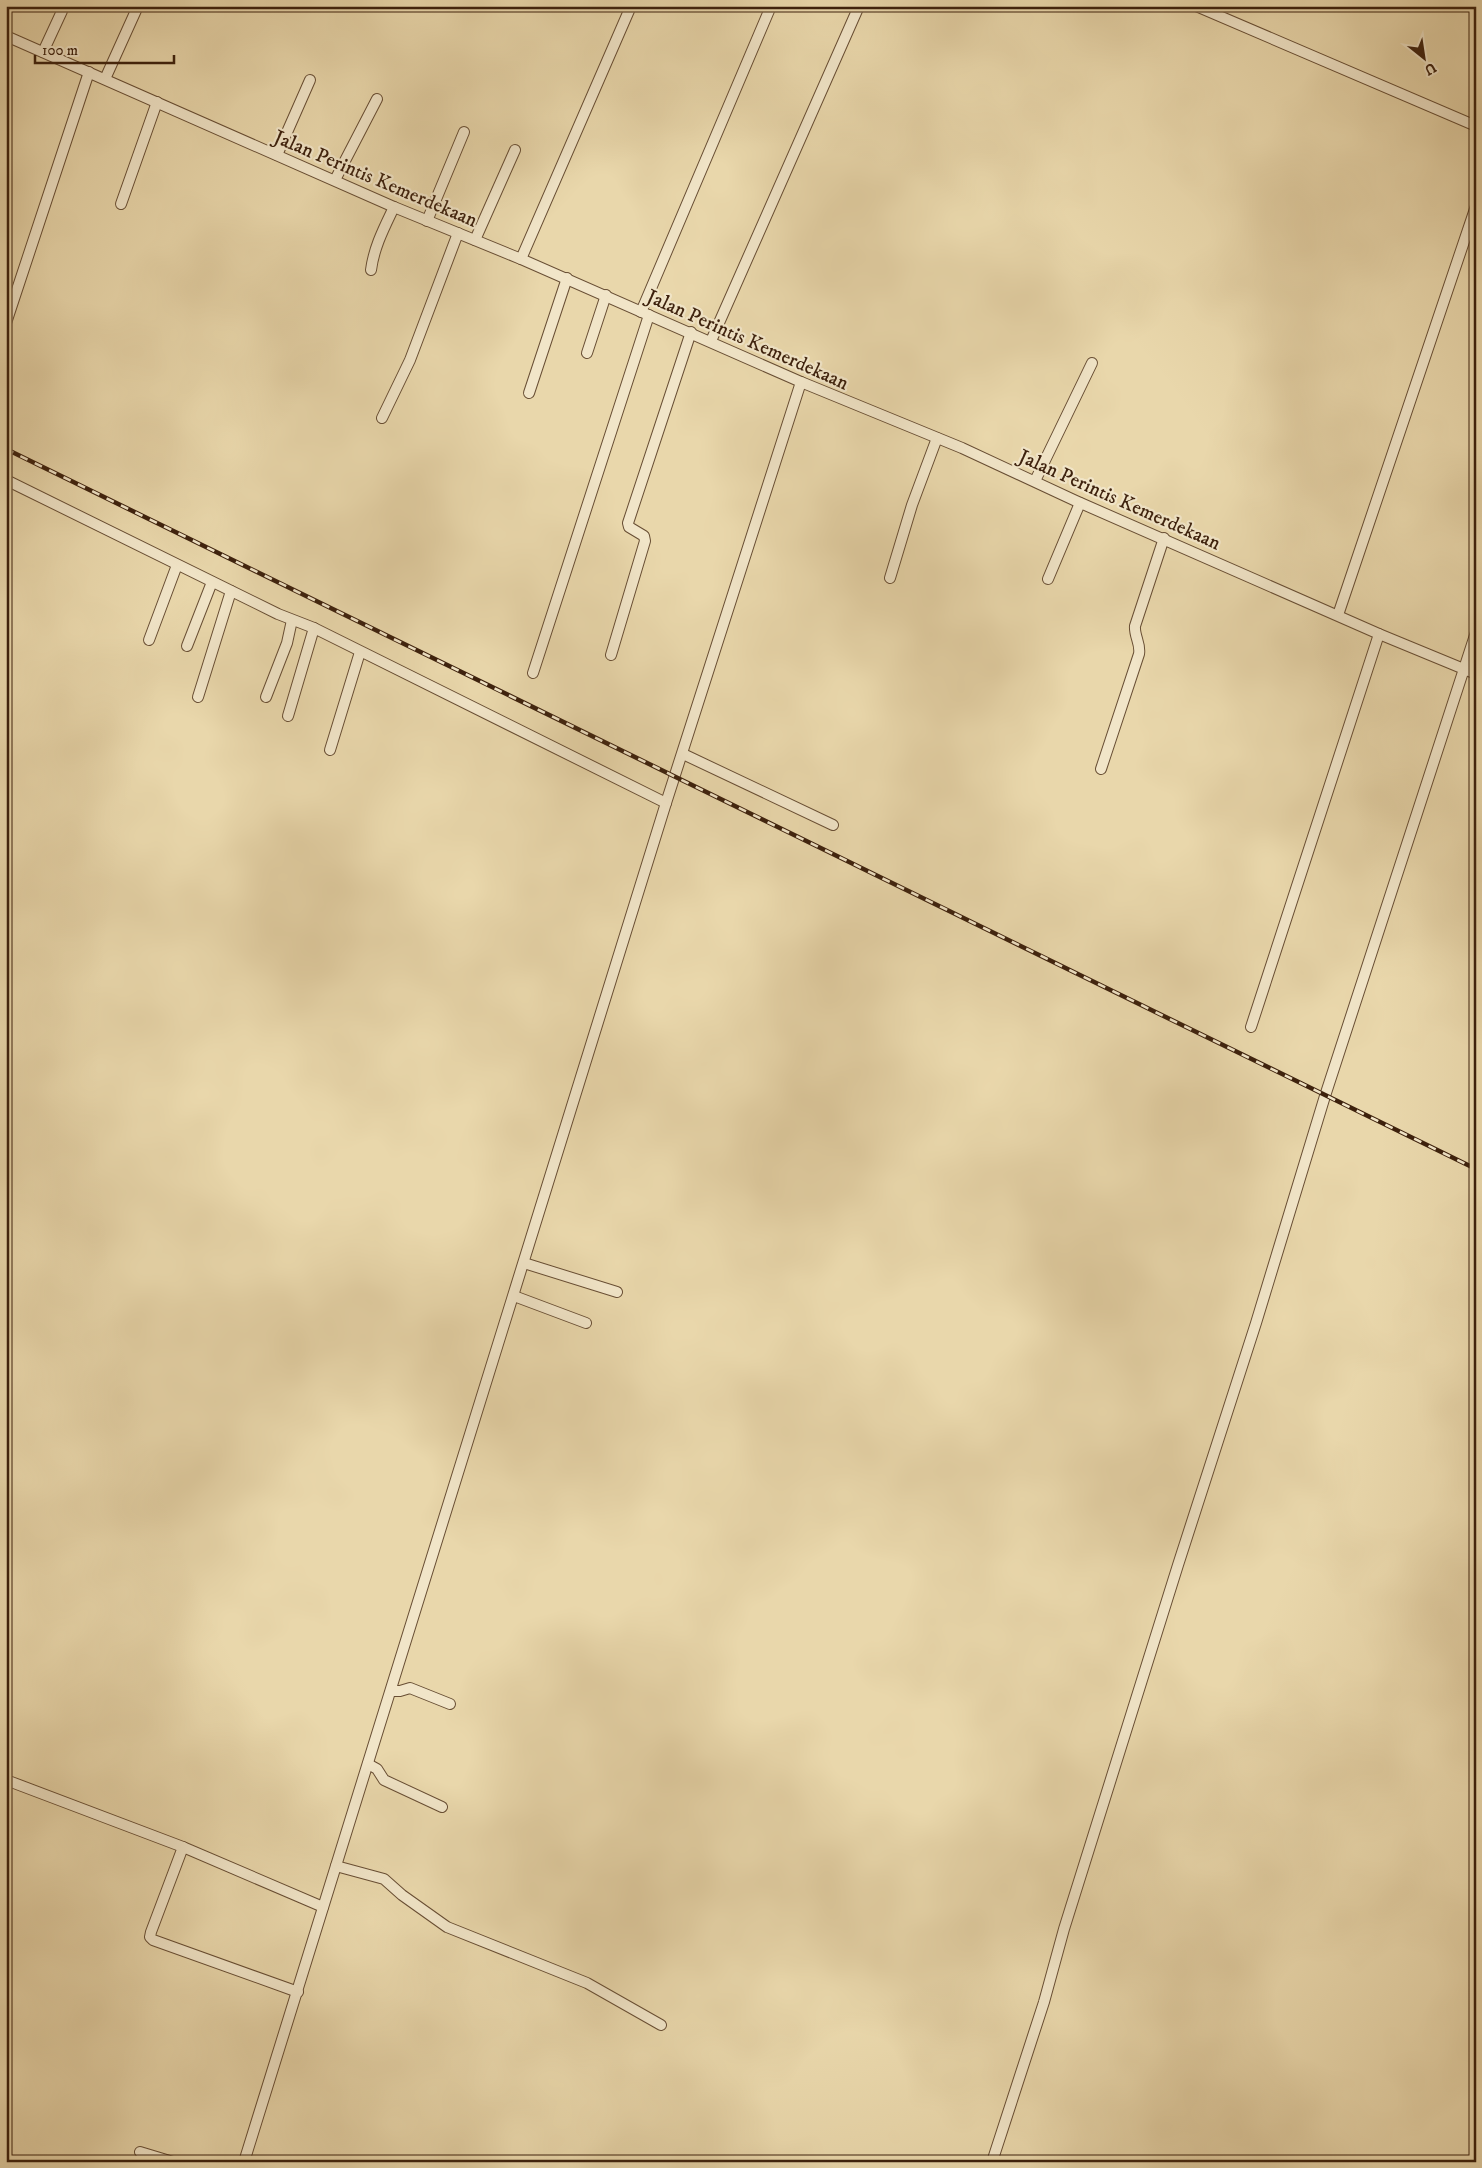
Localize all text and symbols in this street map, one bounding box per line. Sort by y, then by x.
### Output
scale bar [35,32,174,64]
north arrow [1400,32,1450,82]
text: 100 m [42,41,78,60]
text: U [1421,58,1439,79]
street label: Jalan Perintis Kemerdekaan [268,124,481,234]
street label: Jalan Perintis Kemerdekaan [641,284,853,396]
street label: Jalan Perintis Kemerdekaan [1013,444,1225,556]

